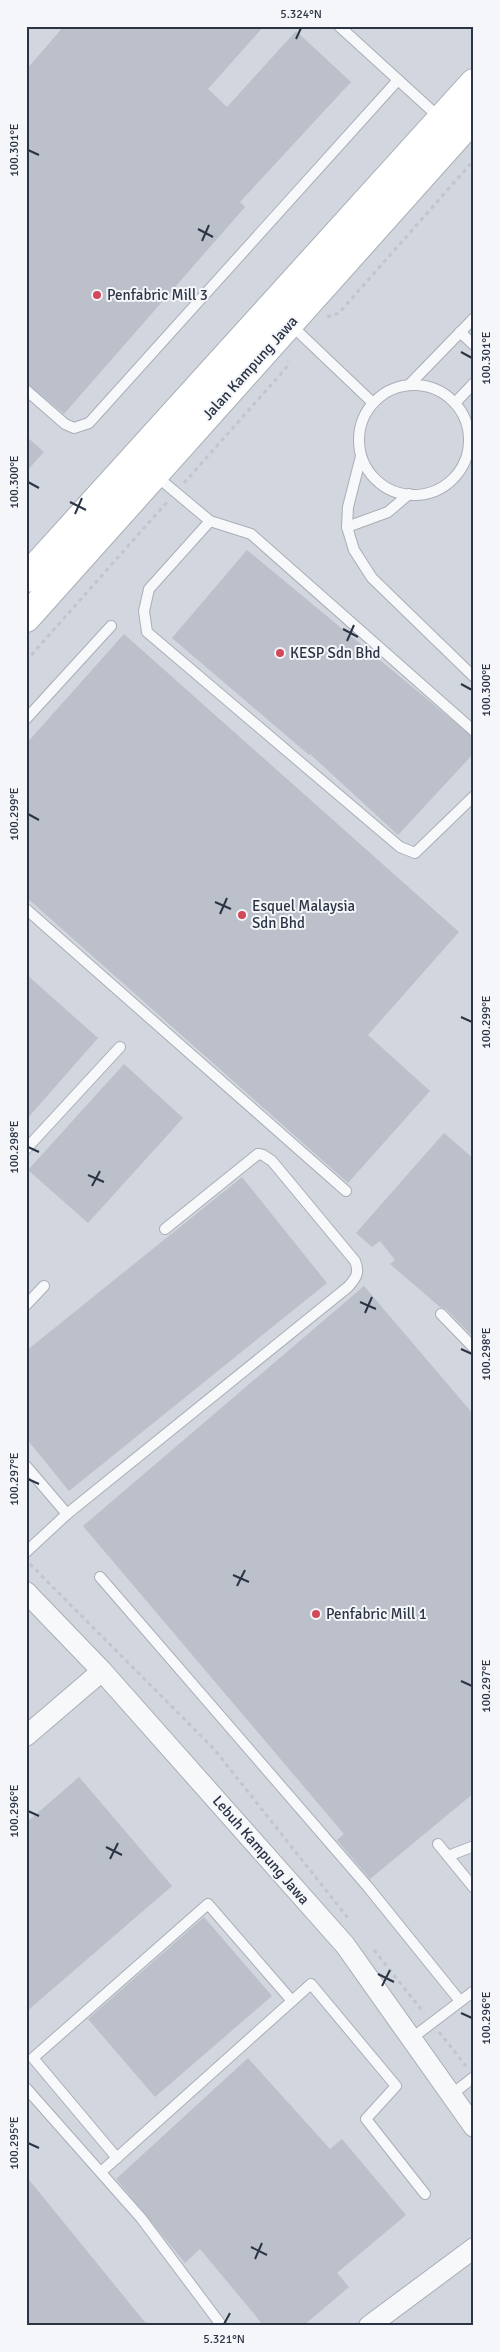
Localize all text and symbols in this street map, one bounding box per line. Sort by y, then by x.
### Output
text: 5.324°N [280,7,322,22]
text: 100.301°E [7,123,22,177]
place label: Penfabric Mill 3 [107,286,208,304]
marker: Penfabric Mill 3 [91,289,103,301]
street label: Jalan Kampung Jawa [199,312,301,424]
text: 100.301°E [479,331,494,385]
text: 100.300°E [7,455,22,509]
place label: KESP Sdn Bhd [290,644,381,662]
marker: KESP Sdn Bhd [274,647,286,659]
text: 100.300°E [479,663,494,717]
text: 100.299°E [7,787,22,841]
place label: Esquel Malaysia Sdn Bhd [252,897,355,932]
marker: Esquel Malaysia Sdn Bhd [236,909,248,921]
text: 100.299°E [479,995,494,1049]
text: 100.298°E [7,1120,22,1174]
text: 100.298°E [479,1327,494,1381]
text: 100.297°E [7,1452,22,1506]
place label: Penfabric Mill 1 [326,1605,427,1623]
marker: Penfabric Mill 1 [310,1608,322,1620]
text: 100.297°E [479,1659,494,1713]
text: 100.296°E [7,1784,22,1838]
street label: Lebuh Kampung Jawa [209,1792,313,1908]
text: 100.296°E [479,1991,494,2045]
text: 100.295°E [7,2116,22,2170]
text: 5.321°N [203,2332,245,2347]

